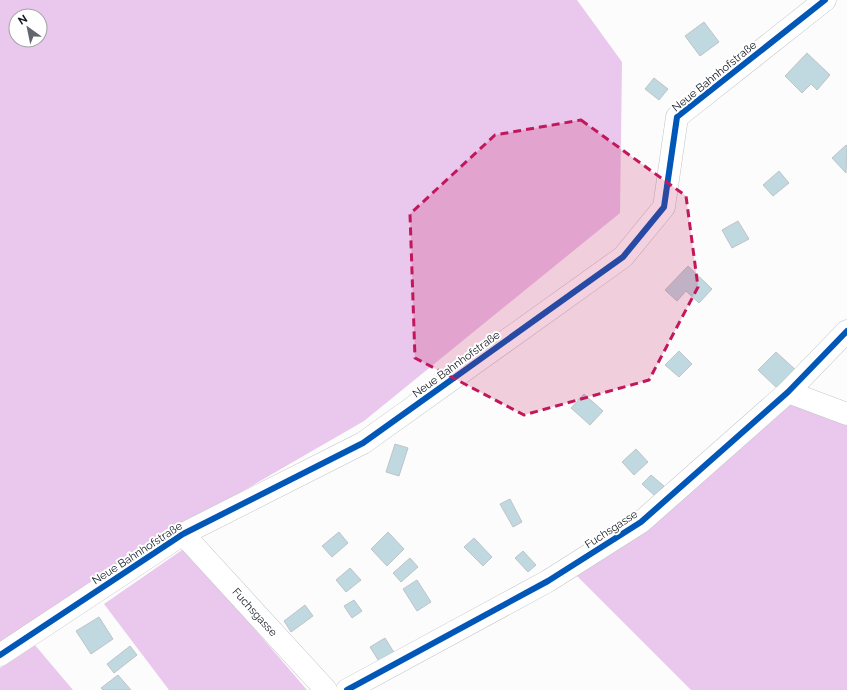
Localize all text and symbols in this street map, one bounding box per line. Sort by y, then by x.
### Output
north arrow [8,8,48,48]
text: N [16,12,30,28]
street label: Neue Bahnhofstraße [670,38,759,114]
street label: Neue Bahnhofstraße [410,328,503,400]
street label: Fuchsgasse [582,507,641,551]
street label: Neue Bahnhofstraße [90,519,185,587]
street label: Fuchsgasse [230,586,280,639]

